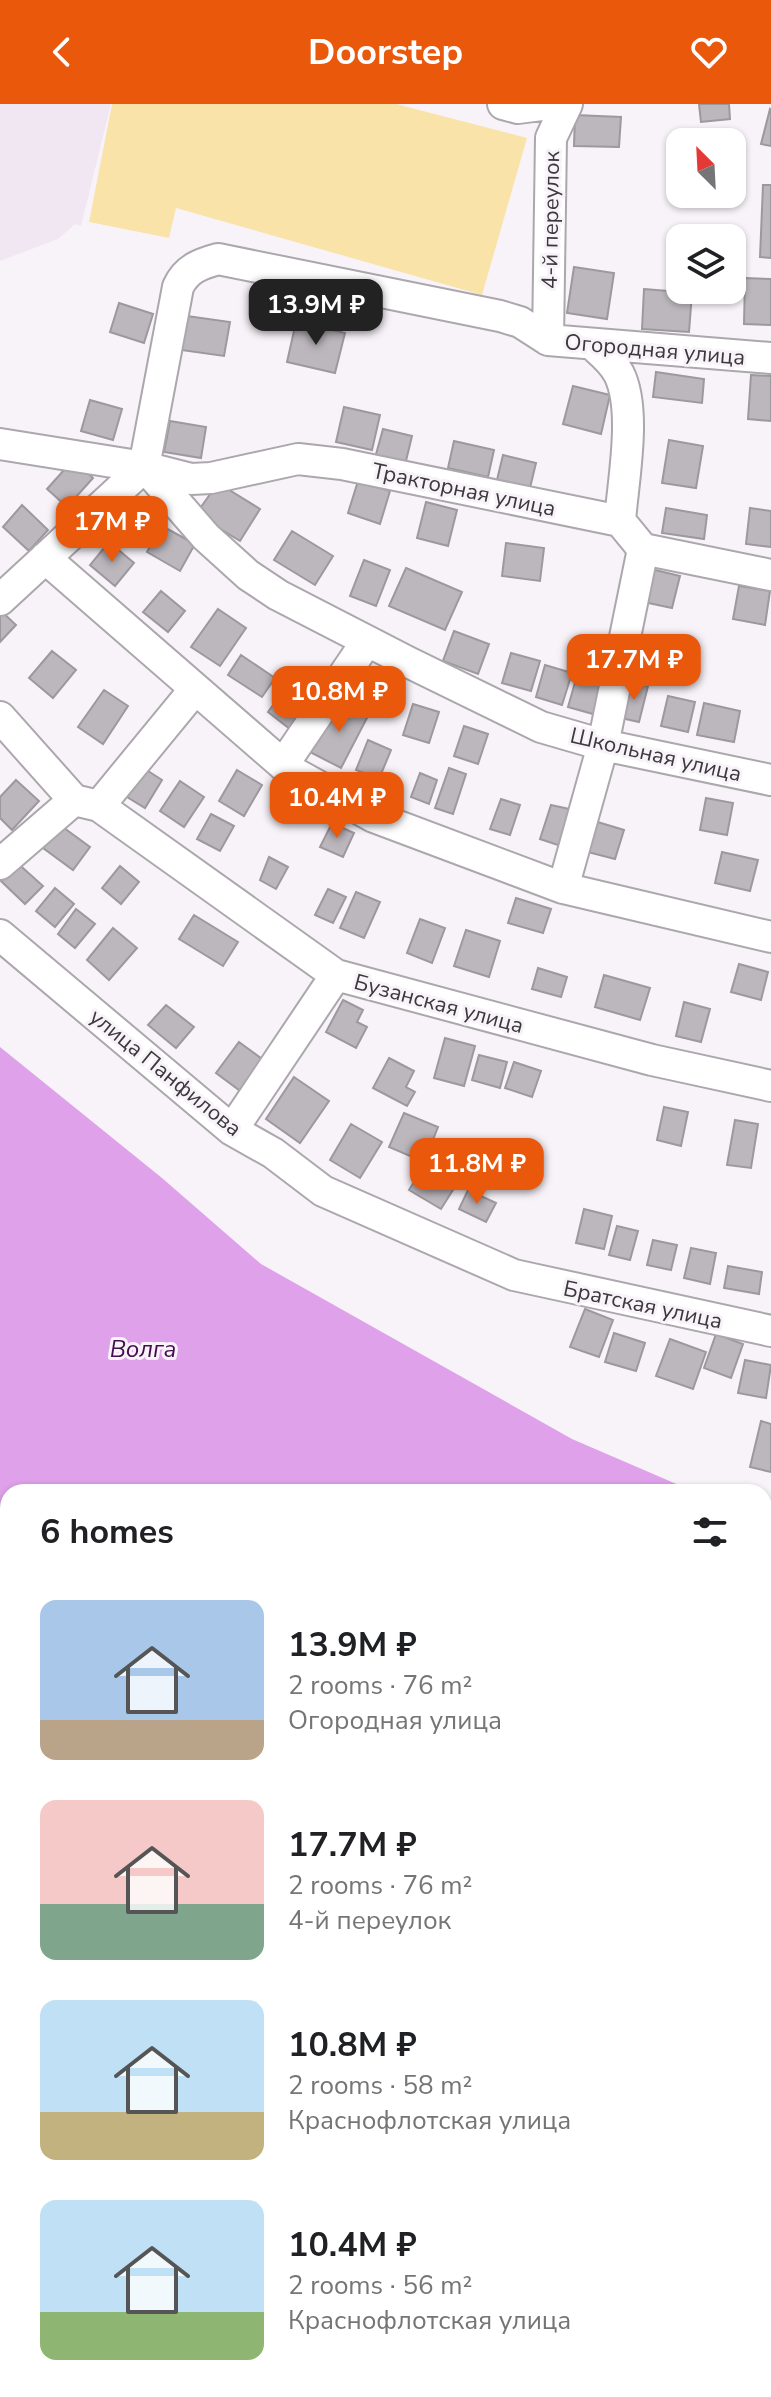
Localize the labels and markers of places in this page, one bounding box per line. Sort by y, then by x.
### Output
pin: 13.9M ₽ [242,279,390,347]
pin: 17M ₽ [56,496,168,564]
pin: 17.7M ₽ [560,634,708,702]
pin: 10.8M ₽ [265,666,413,734]
pin: 10.4M ₽ [263,772,411,840]
pin: 11.8M ₽ [403,1138,551,1206]

